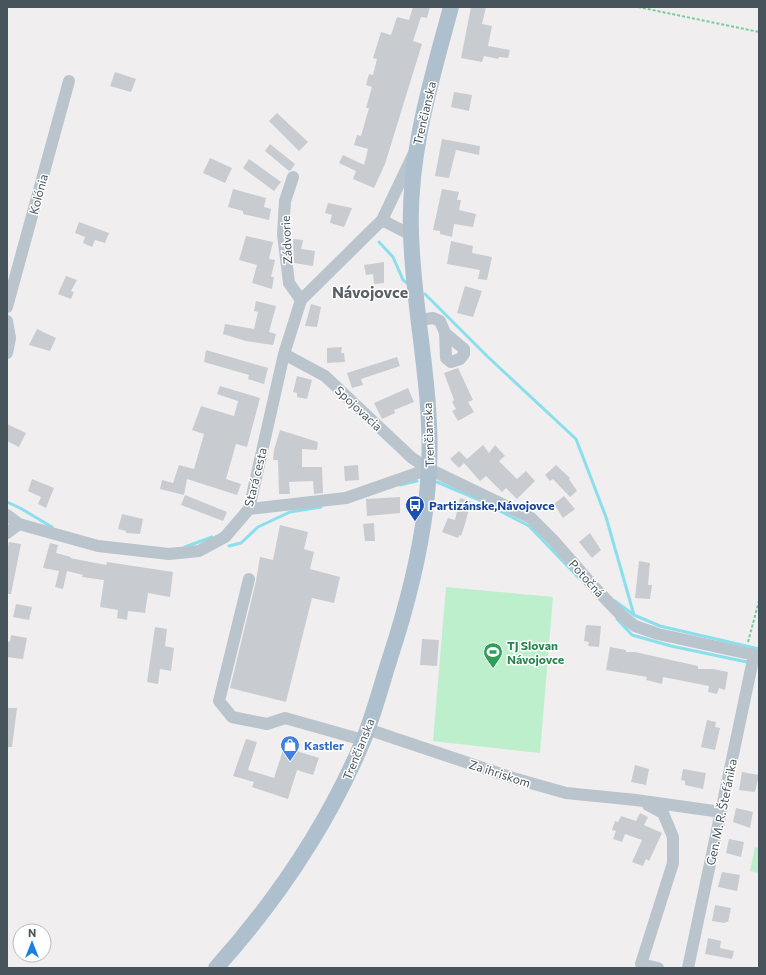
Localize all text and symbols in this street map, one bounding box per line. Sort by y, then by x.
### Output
street label: Trenčianska [410,80,438,146]
street label: Kolónia [26,172,50,216]
street label: Zádvorie [278,215,294,265]
district label: Návojovce [332,282,408,301]
street label: Spojovacia [333,383,385,433]
street label: Trenčianska [420,402,436,468]
street label: Stará cesta [241,446,269,508]
bus stop icon: Partizánske,Návojovce [404,494,426,522]
place label: Partizánske,Návojovce [429,498,554,512]
street label: Potočná [567,556,607,600]
place label: TJ Slovan Návojovce [507,638,564,666]
sports icon: TJ Slovan Návojovce [482,641,504,669]
street label: Trenčianska [339,716,377,782]
shop icon: Kastler [279,734,301,762]
place label: Kastler [304,738,344,752]
street label: Za ihriskom [467,756,533,790]
street label: Gen. M. R. Štefánika [703,757,739,867]
north arrow [12,923,52,963]
text: N [28,926,36,939]

